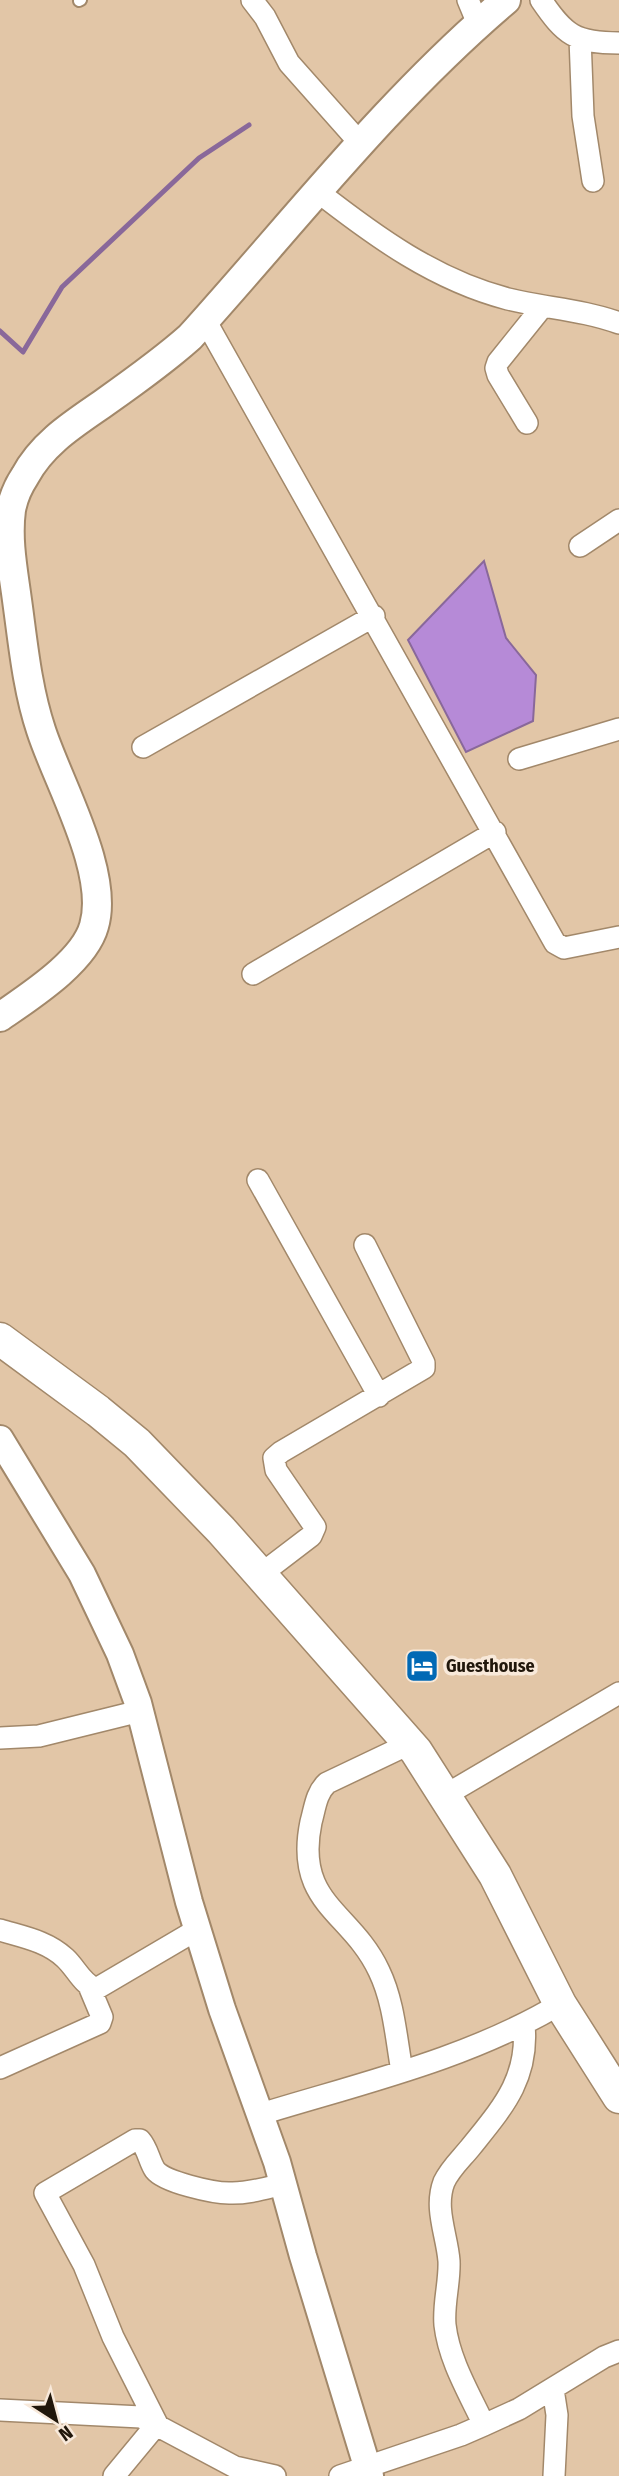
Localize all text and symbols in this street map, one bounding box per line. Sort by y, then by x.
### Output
hotel icon: Guesthouse [403,1647,441,1685]
place label: Guesthouse [446,1655,535,1677]
north arrow [21,2385,91,2455]
text: N [54,2421,77,2446]

